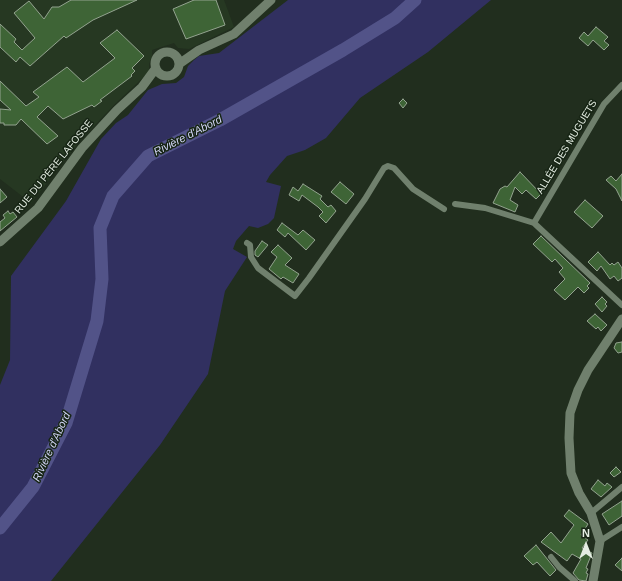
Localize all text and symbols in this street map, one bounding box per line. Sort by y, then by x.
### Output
street label: ALLÉE DES MUGUETS [534,98,600,196]
water label: Rivière d'Abord [152,113,224,159]
street label: RUE DU PÈRE LAFOSSE [12,118,96,216]
water label: Rivière d'Abord [30,410,74,484]
north arrow [566,525,606,565]
text: N [582,527,590,539]

